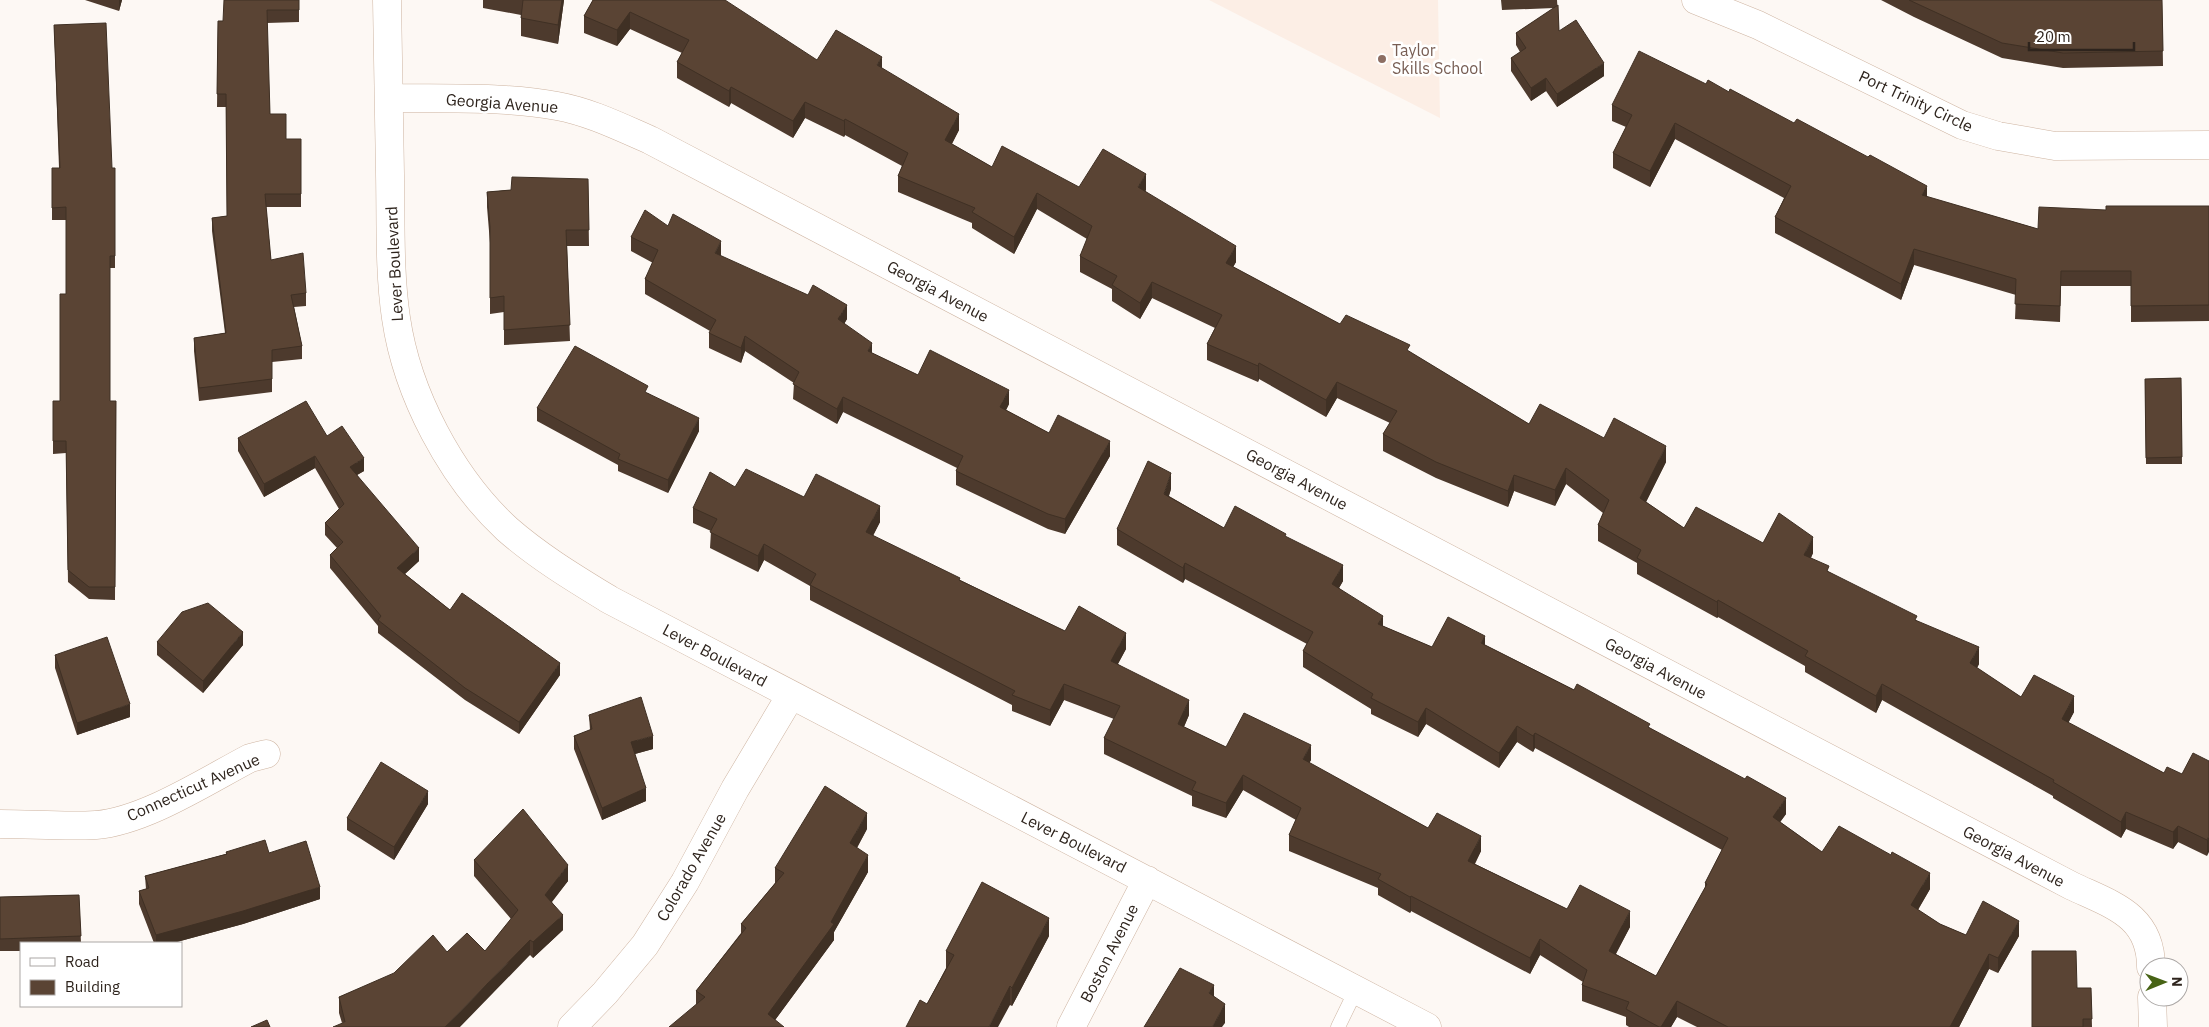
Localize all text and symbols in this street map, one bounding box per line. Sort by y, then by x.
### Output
scale bar [2029,20,2134,52]
text: 20 m [2036,27,2071,46]
place label: Taylor Skills School [1392,40,1483,78]
marker: Taylor Skills School [1376,53,1388,65]
street label: Port Trinity Circle [1856,66,1976,136]
street label: Georgia Avenue [445,89,559,117]
street label: Lever Boulevard [381,206,407,322]
street label: Georgia Avenue [884,256,993,326]
street label: Georgia Avenue [1243,444,1352,514]
street label: Lever Boulevard [659,619,771,691]
street label: Georgia Avenue [1602,633,1711,703]
street label: Connecticut Avenue [123,749,263,825]
street label: Lever Boulevard [1018,807,1130,877]
street label: Colorado Avenue [652,809,730,925]
street label: Georgia Avenue [1960,821,2069,891]
street label: Boston Avenue [1076,900,1142,1006]
legend [20,942,182,1007]
text: Road [65,952,100,971]
north arrow [2139,957,2189,1007]
text: Building [65,977,120,996]
text: N [2168,977,2186,987]

